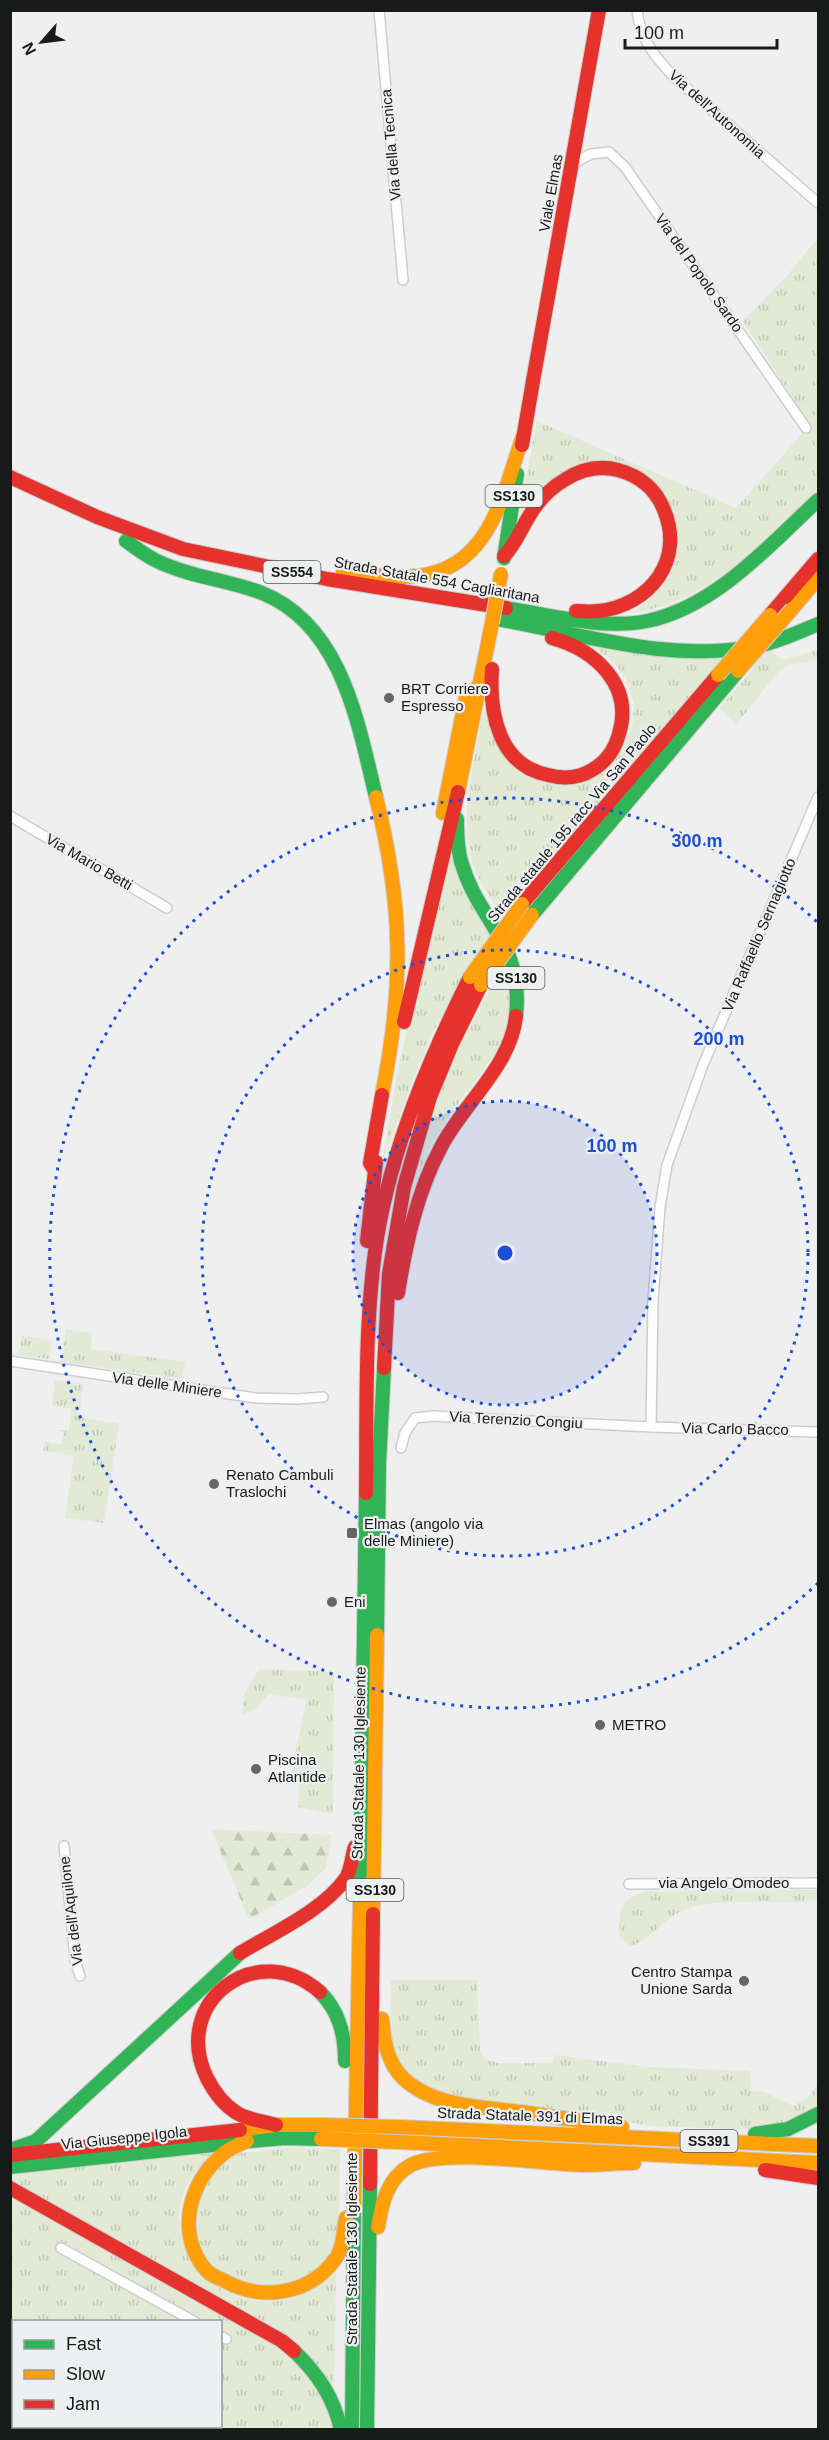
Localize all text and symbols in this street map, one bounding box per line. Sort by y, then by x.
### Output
north arrow [12,12,72,72]
scale bar [625,12,776,50]
text: 100 m [634,23,684,43]
text: N [19,40,39,58]
street label: Via dell'Autonomia [666,66,769,162]
street label: Via della Tecnica [377,88,404,202]
street label: Viale Elmas [535,153,566,233]
street label: Via del Popolo Sardo [652,210,747,335]
road number: SS130 [486,485,542,507]
street label: Strada Statale 554 Cagliaritana [333,553,542,606]
road number: SS554 [264,561,320,583]
place label: BRT Corriere Espresso [401,680,489,714]
marker: BRT Corriere Espresso [382,691,396,705]
street label: Strada statale 195 racc Via San Paolo [484,720,660,925]
street label: Via Mario Betti [43,830,136,893]
text: 300 m [671,831,723,851]
street label: Via Raffaello Sernagiotto [718,855,799,1014]
road number: SS130 [488,967,544,989]
text: 200 m [693,1029,745,1049]
text: 100 m [586,1136,638,1156]
centre of rings [495,1243,515,1263]
street label: Via delle Miniere [111,1368,223,1401]
street label: Via Terenzio Congiu [449,1408,583,1431]
street label: Via Carlo Bacco [681,1419,789,1438]
place label: Renato Cambuli Traslochi [226,1466,334,1500]
marker: Renato Cambuli Traslochi [207,1477,221,1491]
place label: Elmas (angolo via delle Miniere) [364,1515,484,1549]
marker: Elmas (angolo via delle Miniere) [345,1526,359,1540]
place label: Eni [344,1593,366,1610]
marker: Eni [325,1595,339,1609]
street label: Strada Statale 130 Iglesiente [348,1667,369,1859]
place label: METRO [612,1716,666,1733]
marker: METRO [593,1718,607,1732]
place label: Piscina Atlantide [268,1751,326,1785]
marker: Piscina Atlantide [249,1762,263,1776]
street label: Via dell'Aquilone [55,1855,86,1967]
street label: via Angelo Omodeo [659,1874,789,1891]
road number: SS130 [346,1879,404,1901]
place label: Centro Stampa Unione Sarda [631,1963,733,1997]
marker: Centro Stampa Unione Sarda [737,1974,751,1988]
street label: Strada Statale 391 di Elmas [437,2104,623,2127]
street label: Via Giuseppe Igola [60,2122,188,2153]
road number: SS391 [680,2130,738,2152]
street label: Strada Statale 130 Iglesiente [343,2153,360,2345]
legend [12,2320,222,2428]
text: Fast [66,2334,101,2354]
text: Slow [66,2364,106,2384]
text: Jam [66,2394,100,2414]

